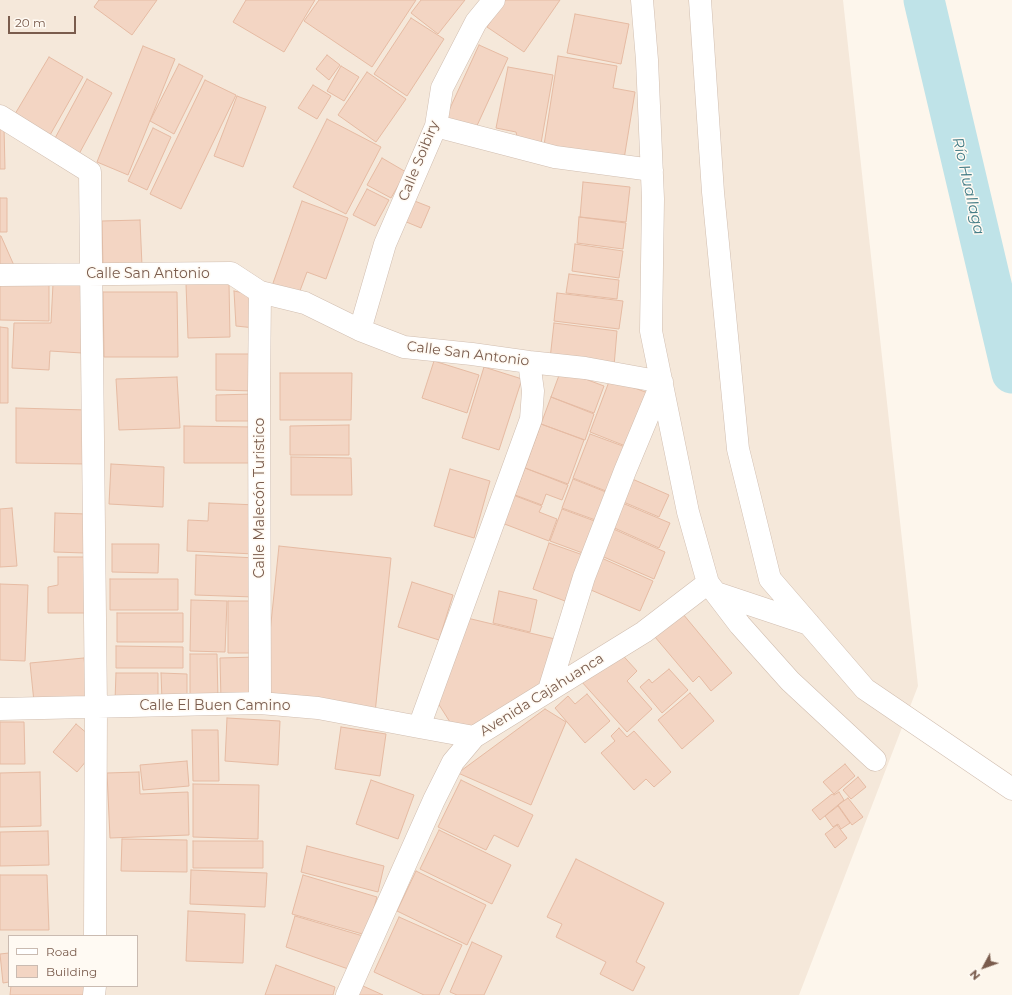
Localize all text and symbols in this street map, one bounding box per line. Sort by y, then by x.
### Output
scale bar [10,8,78,34]
text: 20 m [15,15,46,30]
street label: Calle Soibiry [395,118,443,204]
water label: Río Huallaga [948,136,988,236]
street label: Calle San Antonio [86,266,210,282]
street label: Calle San Antonio [406,338,530,370]
street label: Calle Malecón Turistico [252,418,268,578]
street label: Avenida Cajahuanca [477,650,607,740]
street label: Calle El Buen Camino [139,698,291,714]
legend [8,935,138,987]
text: Road [46,944,77,959]
north arrow [964,947,1004,987]
text: Building [46,964,97,979]
text: N [967,967,983,983]

